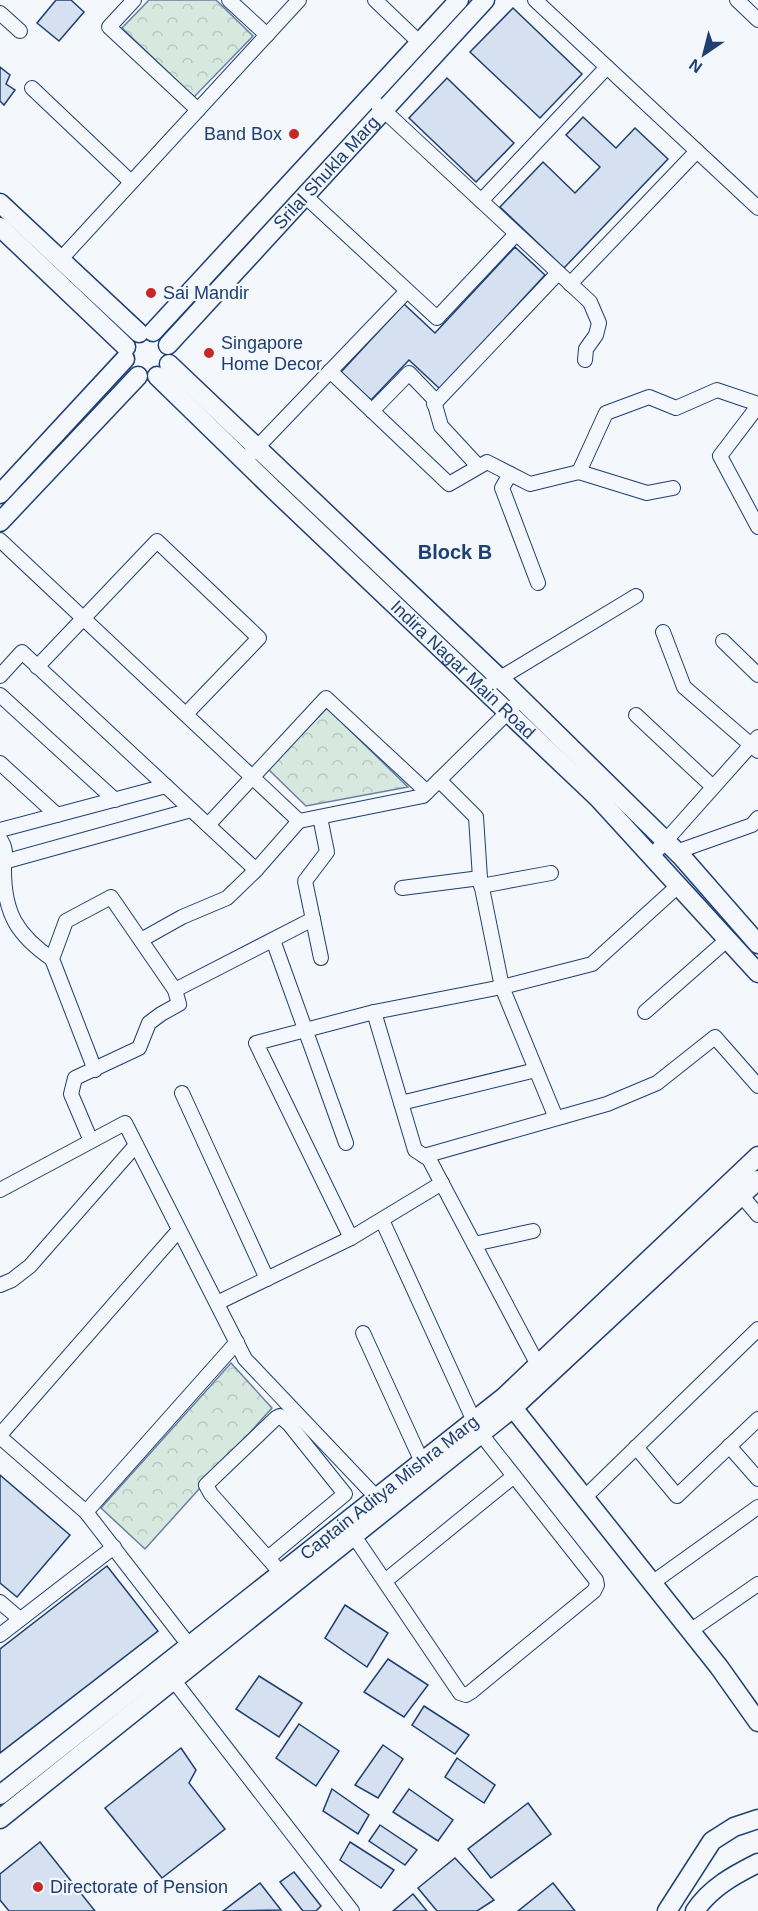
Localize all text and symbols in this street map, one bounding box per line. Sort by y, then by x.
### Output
north arrow [674,24,734,84]
text: N [686,56,705,76]
street label: Srilal Shukla Marg [270,112,383,233]
place label: Band Box [204,124,282,144]
marker: Band Box [287,127,301,141]
place label: Sai Mandir [163,283,249,303]
marker: Sai Mandir [144,286,158,300]
place label: Singapore Home Decor [221,333,322,374]
marker: Singapore Home Decor [202,346,216,360]
district label: Block B [418,541,492,563]
street label: Indira Nagar Main Road [387,596,539,743]
street label: Captain Aditya Mishra Marg [296,1411,482,1564]
place label: Directorate of Pension [50,1877,228,1897]
marker: Directorate of Pension [31,1880,45,1894]

